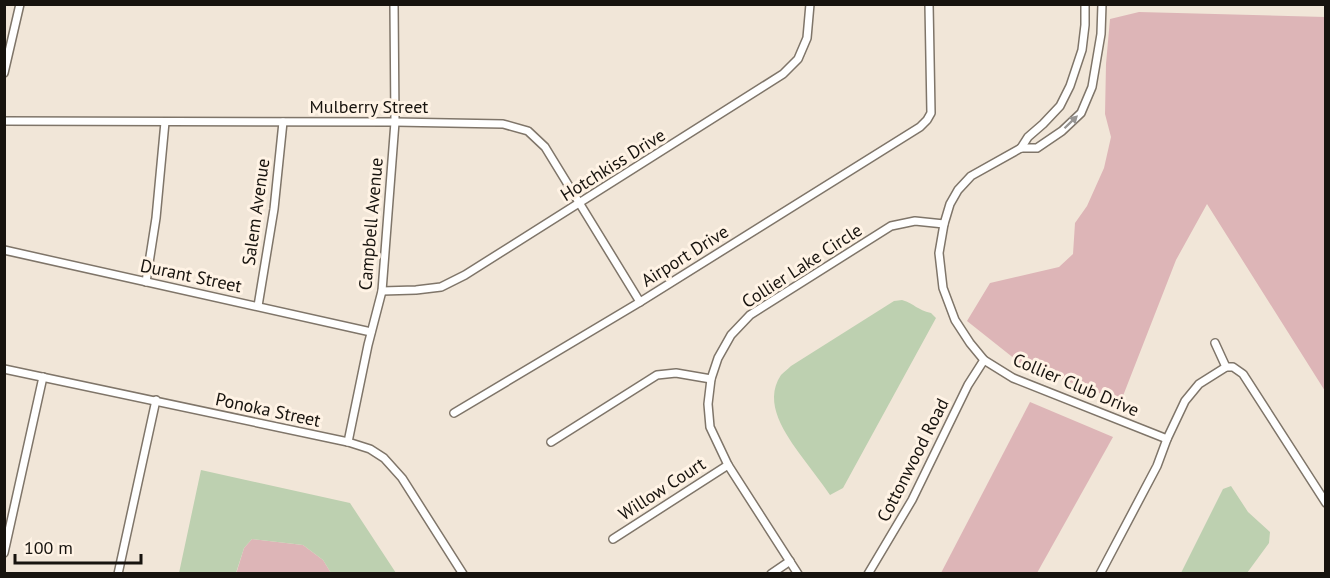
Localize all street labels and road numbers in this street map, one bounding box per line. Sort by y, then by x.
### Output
street label: Mulberry Street [310,95,428,118]
street label: Hotchkiss Drive [556,123,669,206]
street label: Salem Avenue [237,157,274,267]
street label: Campbell Avenue [353,157,388,291]
street label: Collier Lake Circle [737,218,866,313]
street label: Airport Drive [637,220,733,291]
street label: Durant Street [138,254,244,297]
street label: Collier Club Drive [1010,348,1143,421]
street label: Ponoka Street [213,387,323,432]
street label: Cottonwood Road [871,394,954,525]
street label: Willow Court [614,452,710,525]

